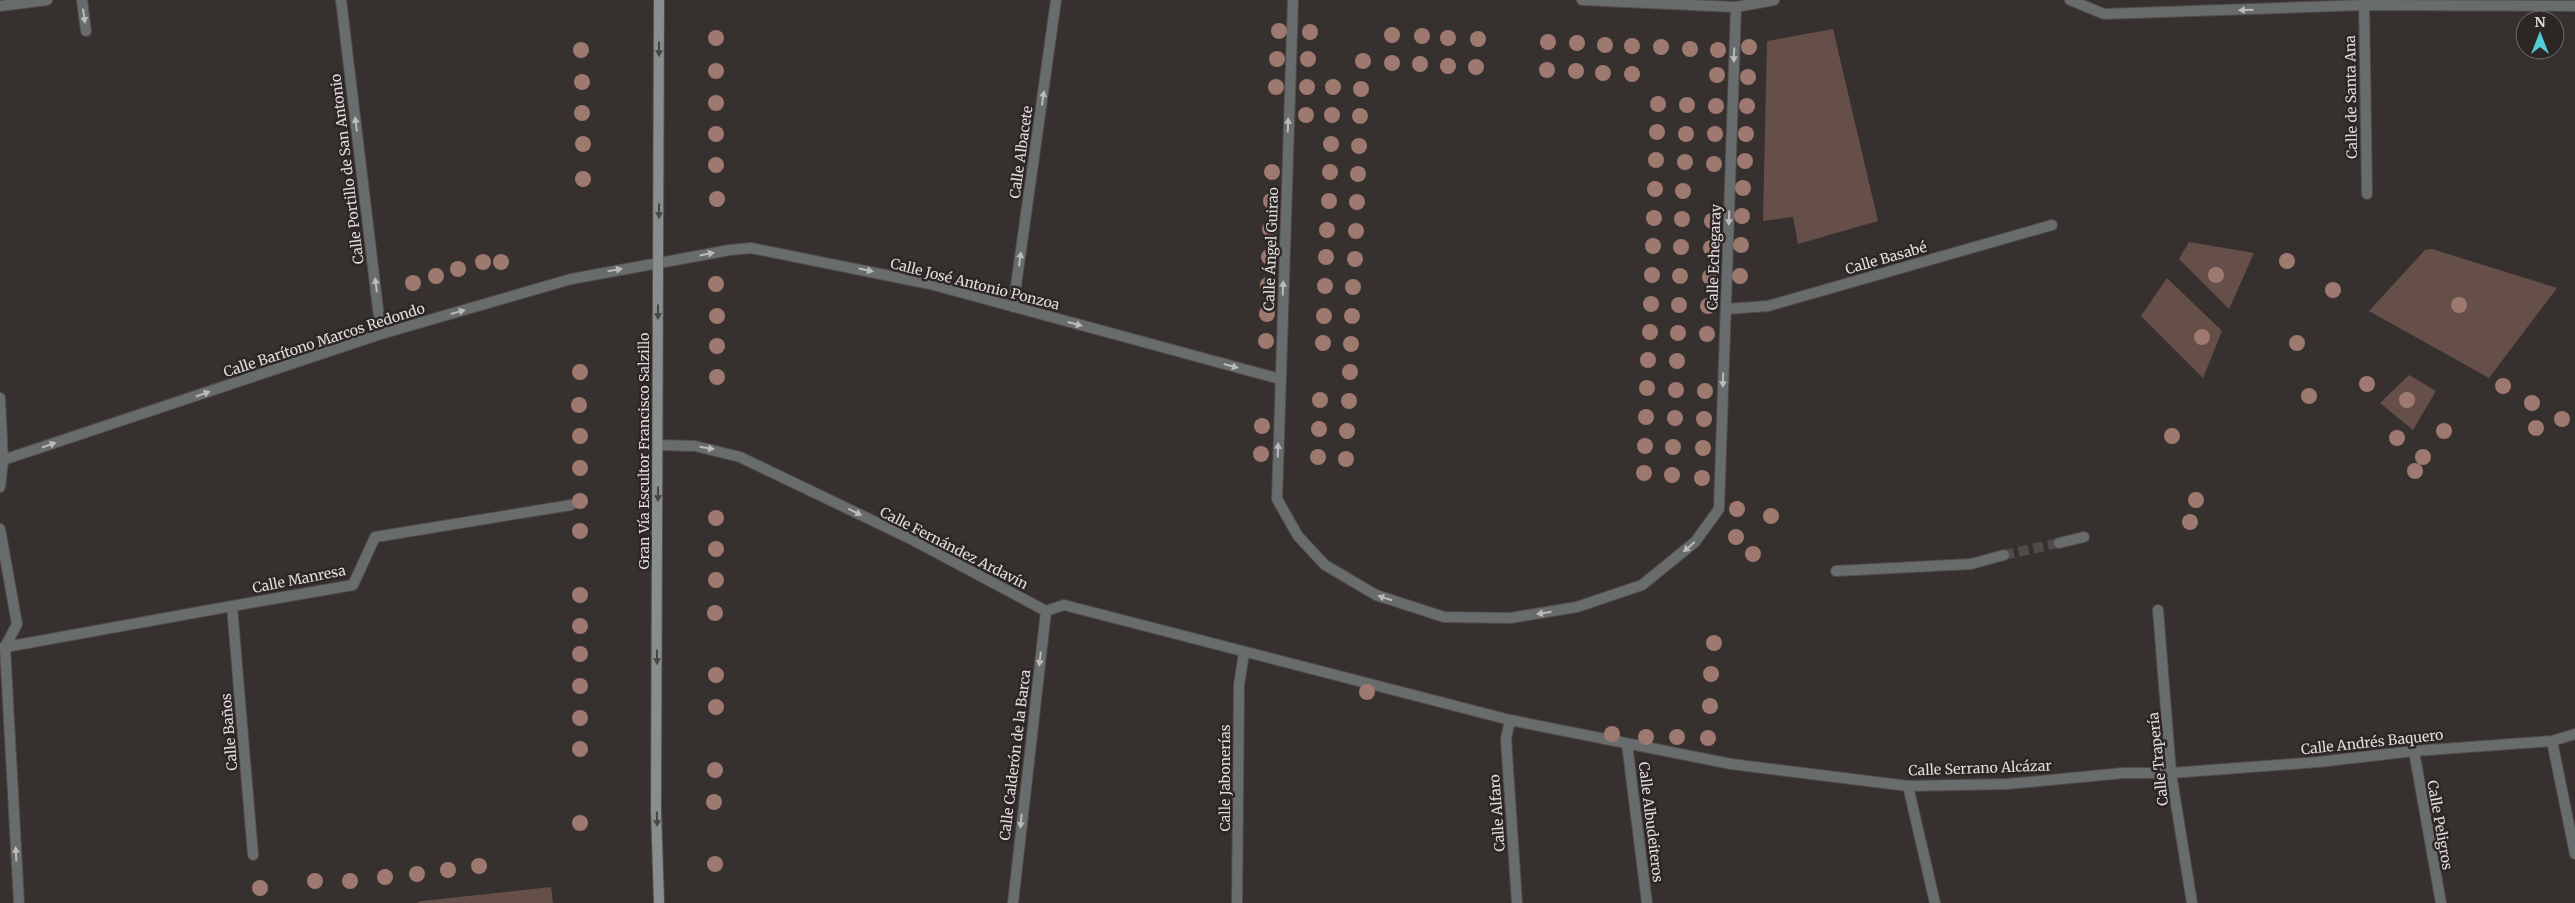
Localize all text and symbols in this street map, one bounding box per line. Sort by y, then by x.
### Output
one-way arrow [2238,6,2254,14]
one-way arrow [81,8,89,24]
north arrow [2515,10,2565,60]
text: N [2534,13,2546,31]
street label: Calle de Santa Ana [2341,35,2361,159]
one-way arrow [655,41,663,57]
one-way arrow [1730,48,1738,64]
street label: Calle Portillo de San Antonio [326,73,368,265]
one-way arrow [1039,90,1047,106]
street label: Calle Albacete [1006,105,1036,199]
one-way arrow [352,116,360,132]
one-way arrow [1285,117,1293,133]
street label: Calle Ángel Guirao [1260,187,1282,311]
one-way arrow [655,203,663,219]
street label: Calle Echegaray [1703,203,1725,310]
one-way arrow [1724,210,1732,226]
street label: Calle Basabé [1843,238,1929,278]
one-way arrow [699,250,714,258]
one-way arrow [1016,250,1024,266]
street label: Calle José Antonio Ponzoa [889,254,1062,314]
one-way arrow [607,266,623,274]
one-way arrow [859,267,875,275]
one-way arrow [371,277,379,293]
one-way arrow [1279,279,1287,295]
street label: Calle Barítono Marcos Redondo [221,299,427,381]
one-way arrow [654,304,662,320]
one-way arrow [451,307,466,315]
one-way arrow [1067,320,1082,328]
street label: Gran Vía Escultor Francisco Salzillo [635,333,653,569]
one-way arrow [1224,362,1239,370]
one-way arrow [1719,372,1727,388]
one-way arrow [196,389,211,397]
one-way arrow [42,441,57,448]
one-way arrow [1274,442,1282,458]
one-way arrow [699,444,715,452]
one-way arrow [654,486,662,502]
street label: Calle Fernández Ardavín [877,503,1031,593]
one-way arrow [848,508,862,516]
one-way arrow [1682,541,1695,552]
street label: Calle Manresa [251,561,348,597]
one-way arrow [1378,594,1393,601]
one-way arrow [1536,609,1552,617]
one-way arrow [653,649,661,665]
one-way arrow [1035,652,1043,668]
street label: Calle Calderón de la Barca [996,668,1034,841]
street label: Calle Baños [217,692,241,771]
street label: Calle Trapería [2144,711,2172,807]
street label: Calle Jabonerías [1216,724,1234,832]
street label: Calle Andrés Baquero [2300,726,2444,758]
street label: Calle Serrano Alcázar [1908,757,2052,779]
street label: Calle Albudeiteros [1635,761,1667,883]
street label: Calle Alfaro [1485,774,1509,852]
street label: Calle Peligros [2423,779,2457,871]
one-way arrow [653,811,661,827]
one-way arrow [1017,813,1025,829]
one-way arrow [12,846,20,862]

